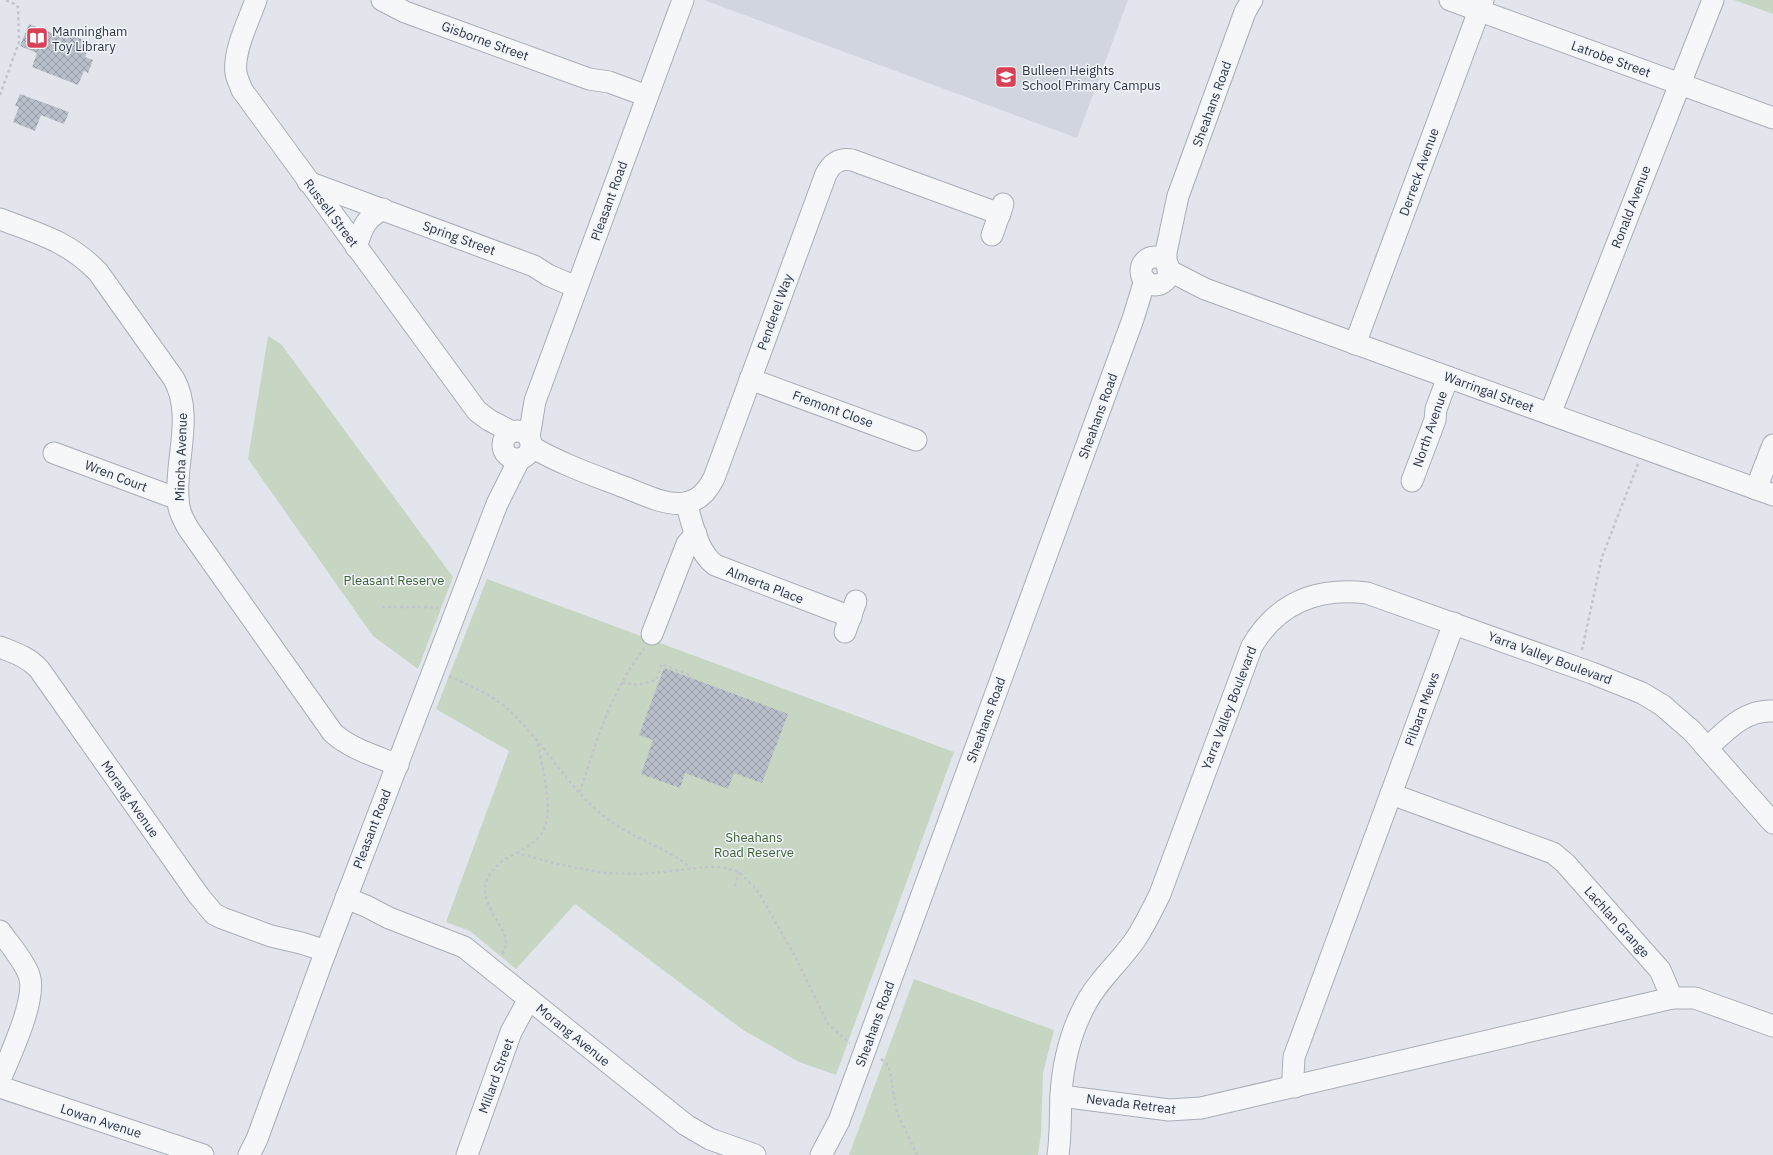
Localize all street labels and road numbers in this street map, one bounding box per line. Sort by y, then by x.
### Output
street label: Gisborne Street [439,17,531,65]
street label: Latrobe Street [1569,37,1653,81]
street label: Sheahans Road [1189,59,1235,149]
street label: Derreck Avenue [1395,126,1443,218]
street label: Pleasant Road [587,159,631,243]
street label: Ronald Avenue [1607,163,1655,251]
street label: Russell Street [300,175,362,251]
street label: Spring Street [420,217,498,259]
street label: Penderel Way [753,271,797,353]
street label: Warringal Street [1442,368,1536,416]
street label: Sheahans Road [1075,371,1121,461]
street label: Fremont Close [790,387,876,431]
street label: North Avenue [1409,389,1451,469]
street label: Mincha Avenue [171,412,191,502]
street label: Wren Court [82,456,150,496]
street label: Almerta Place [724,562,806,608]
street label: Yarra Valley Boulevard [1486,628,1614,688]
street label: Yarra Valley Boulevard [1198,644,1260,772]
street label: Pilbara Mews [1401,670,1443,748]
street label: Sheahans Road [963,675,1009,765]
street label: Morang Avenue [97,757,163,841]
street label: Pleasant Road [349,787,395,871]
street label: Lachlan Grange [1580,883,1654,961]
street label: Sheahans Road [852,979,898,1069]
street label: Morang Avenue [533,1000,613,1070]
street label: Millard Street [475,1036,517,1116]
street label: Nevada Retreat [1085,1090,1177,1118]
street label: Lowan Avenue [58,1100,144,1142]

